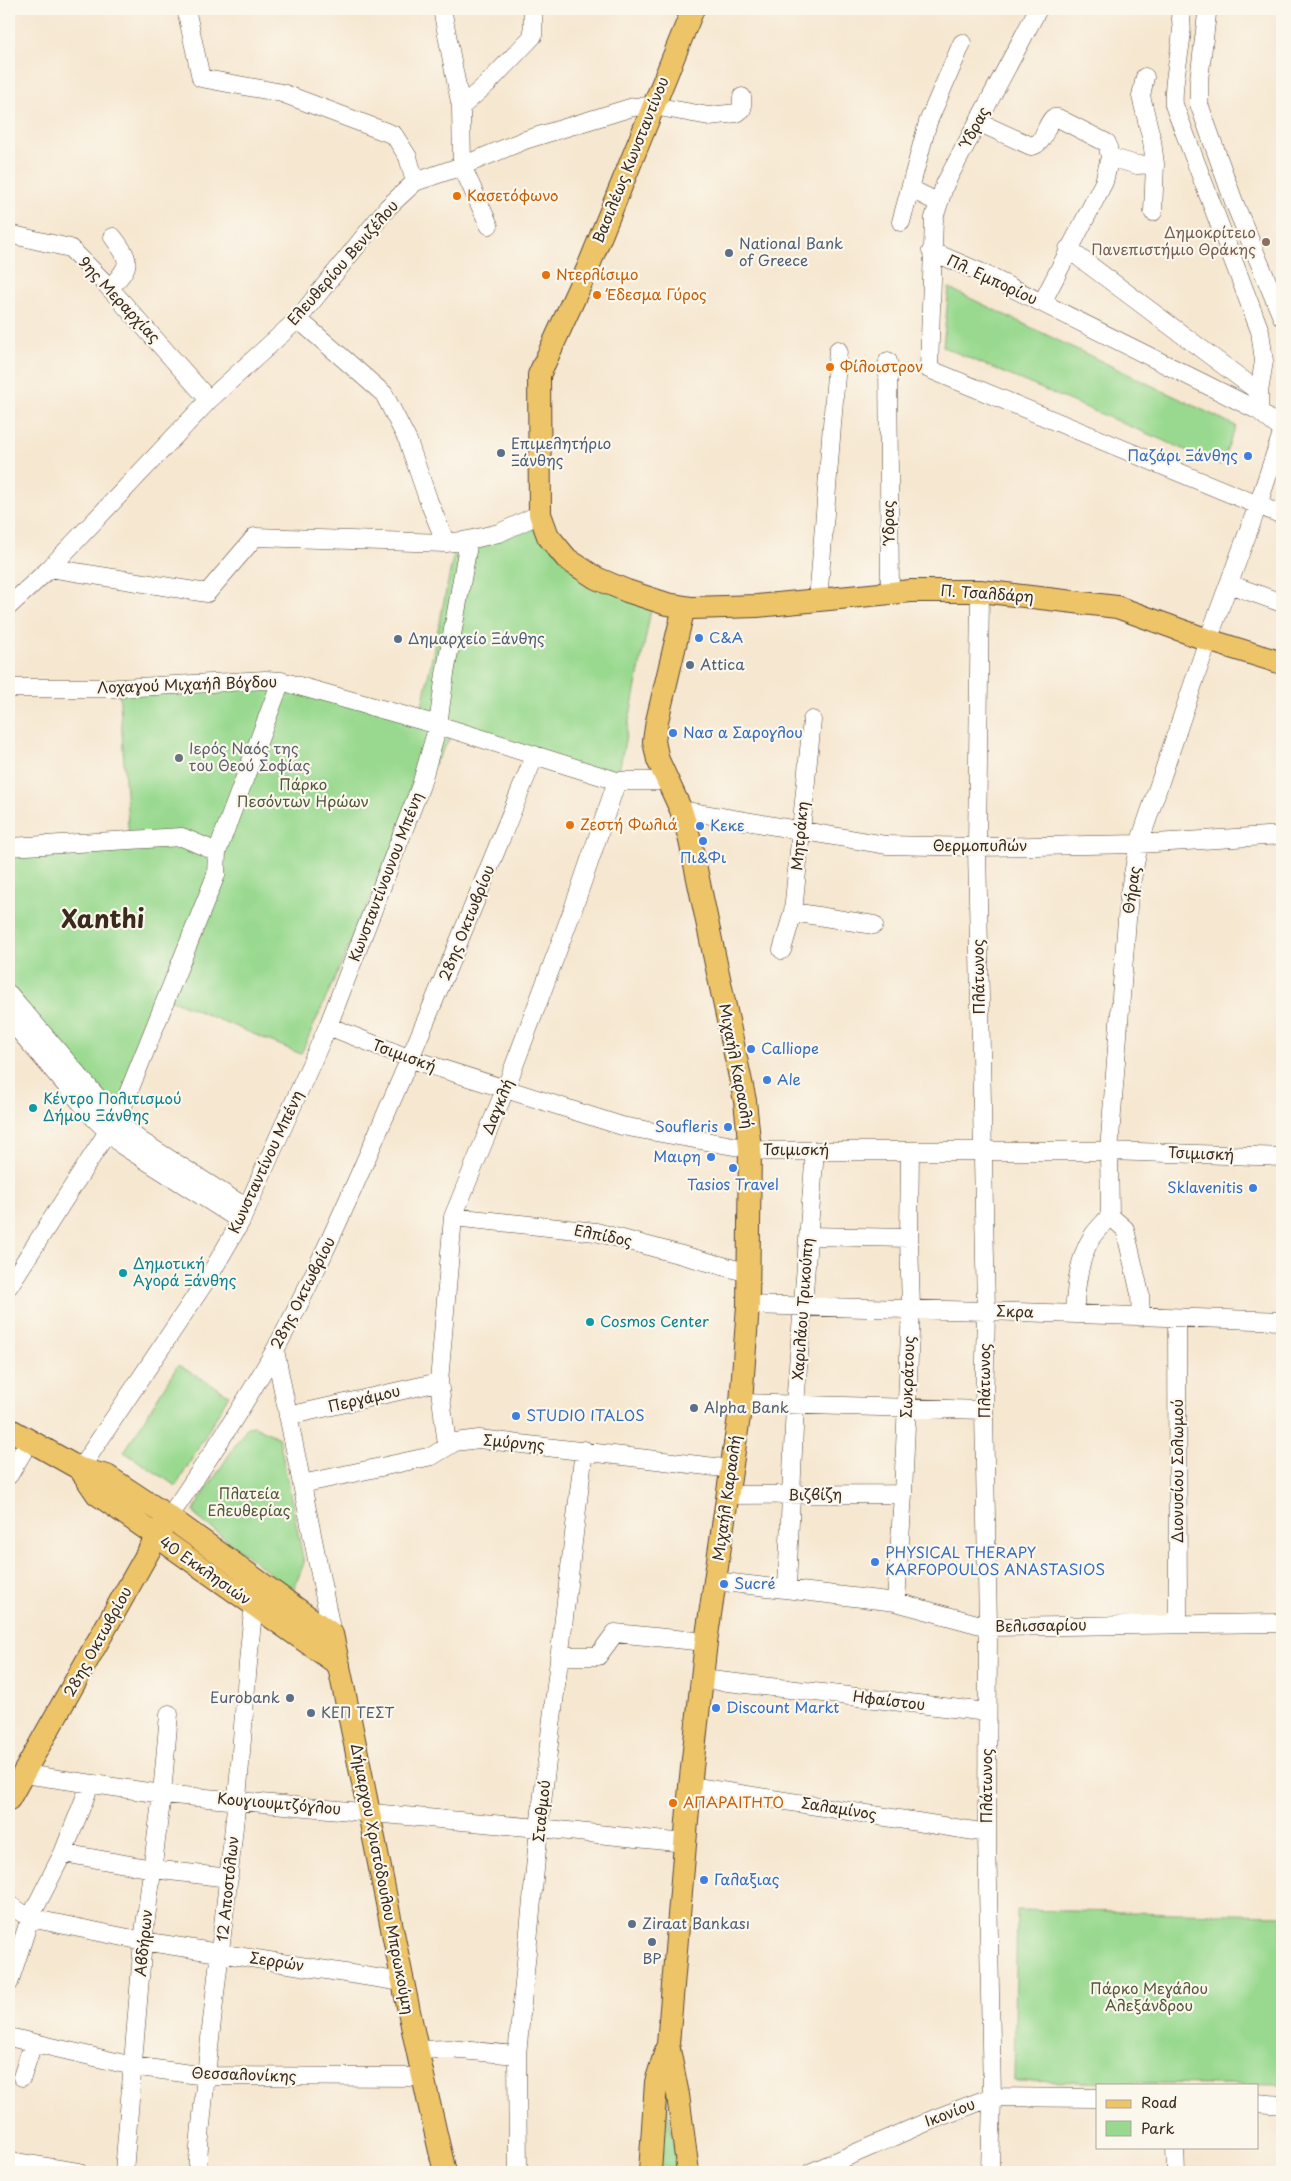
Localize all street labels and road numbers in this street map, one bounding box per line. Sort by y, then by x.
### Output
street label: Βασιλέως Κωνσταντίνου [586,73,674,246]
street label: Ύδρας [952,102,994,153]
street label: Ελευθερίου Βενιζέλου [281,194,403,330]
street label: Πλ. Εμπορίου [943,248,1042,310]
street label: 9ης Μεραρχίας [74,251,167,348]
street label: Ύδρας [876,500,899,547]
street label: Π. Τσαλδάρη [940,578,1035,607]
street label: Λοχαγού Μιχαήλ Βόγδου [96,669,277,698]
street label: Κωνσταντίνουνου Μπένη [342,788,428,965]
street label: Μητράκη [784,800,813,871]
street label: Θερμοπυλών [933,833,1027,856]
street label: 28ης Οκτωβρίου [432,861,499,984]
street label: Θήρας [1116,864,1145,915]
street label: Πλάτωνος [965,939,990,1015]
street label: Μιχαήλ Καραολή [714,1001,761,1130]
street label: Τσιμισκή [369,1032,440,1077]
street label: Δαγκλή [475,1075,518,1138]
street label: Κωνσταντίνου Μπένη [221,1086,308,1237]
street label: Τσιμισκή [763,1137,829,1160]
street label: Τσιμισκή [1167,1140,1235,1165]
street label: Ελπίδος [572,1218,635,1251]
street label: 28ης Οκτωβρίου [263,1232,340,1352]
street label: Χαριλάου Τρικούπη [785,1237,818,1381]
street label: Σκρα [996,1298,1034,1323]
street label: Σωκράτους [894,1335,919,1418]
street label: Πλάτωνος [972,1343,995,1419]
street label: Περγάμου [325,1378,402,1417]
street label: Διονυσίου Σολωμού [1165,1399,1188,1543]
street label: Σμύρνης [482,1427,546,1456]
street label: Μιχαήλ Καραολή [705,1433,746,1562]
street label: Βιζβίζη [788,1482,842,1505]
street label: 40 Εκκλησιών [155,1530,256,1610]
street label: 28ης Οκτωβρίου [57,1582,137,1701]
street label: Βελισσαρίου [995,1612,1087,1637]
street label: Ηφαίστου [852,1684,927,1715]
street label: Δήμαρχου Χριστόδουλου Μπρωκούμη [346,1741,421,2016]
street label: Πλάτωνος [974,1748,997,1824]
street label: Σταθμού [526,1779,555,1843]
street label: Κουγιουμτζόγλου [216,1786,342,1819]
street label: Σαλαμίνος [800,1790,879,1825]
street label: 12 Αποστόλων [210,1835,243,1943]
street label: Αβδήρων [128,1908,157,1978]
street label: Σερρών [248,1945,306,1976]
street label: Θεσσαλονίκης [191,2060,297,2087]
street label: Ικονίου [921,2091,978,2132]

